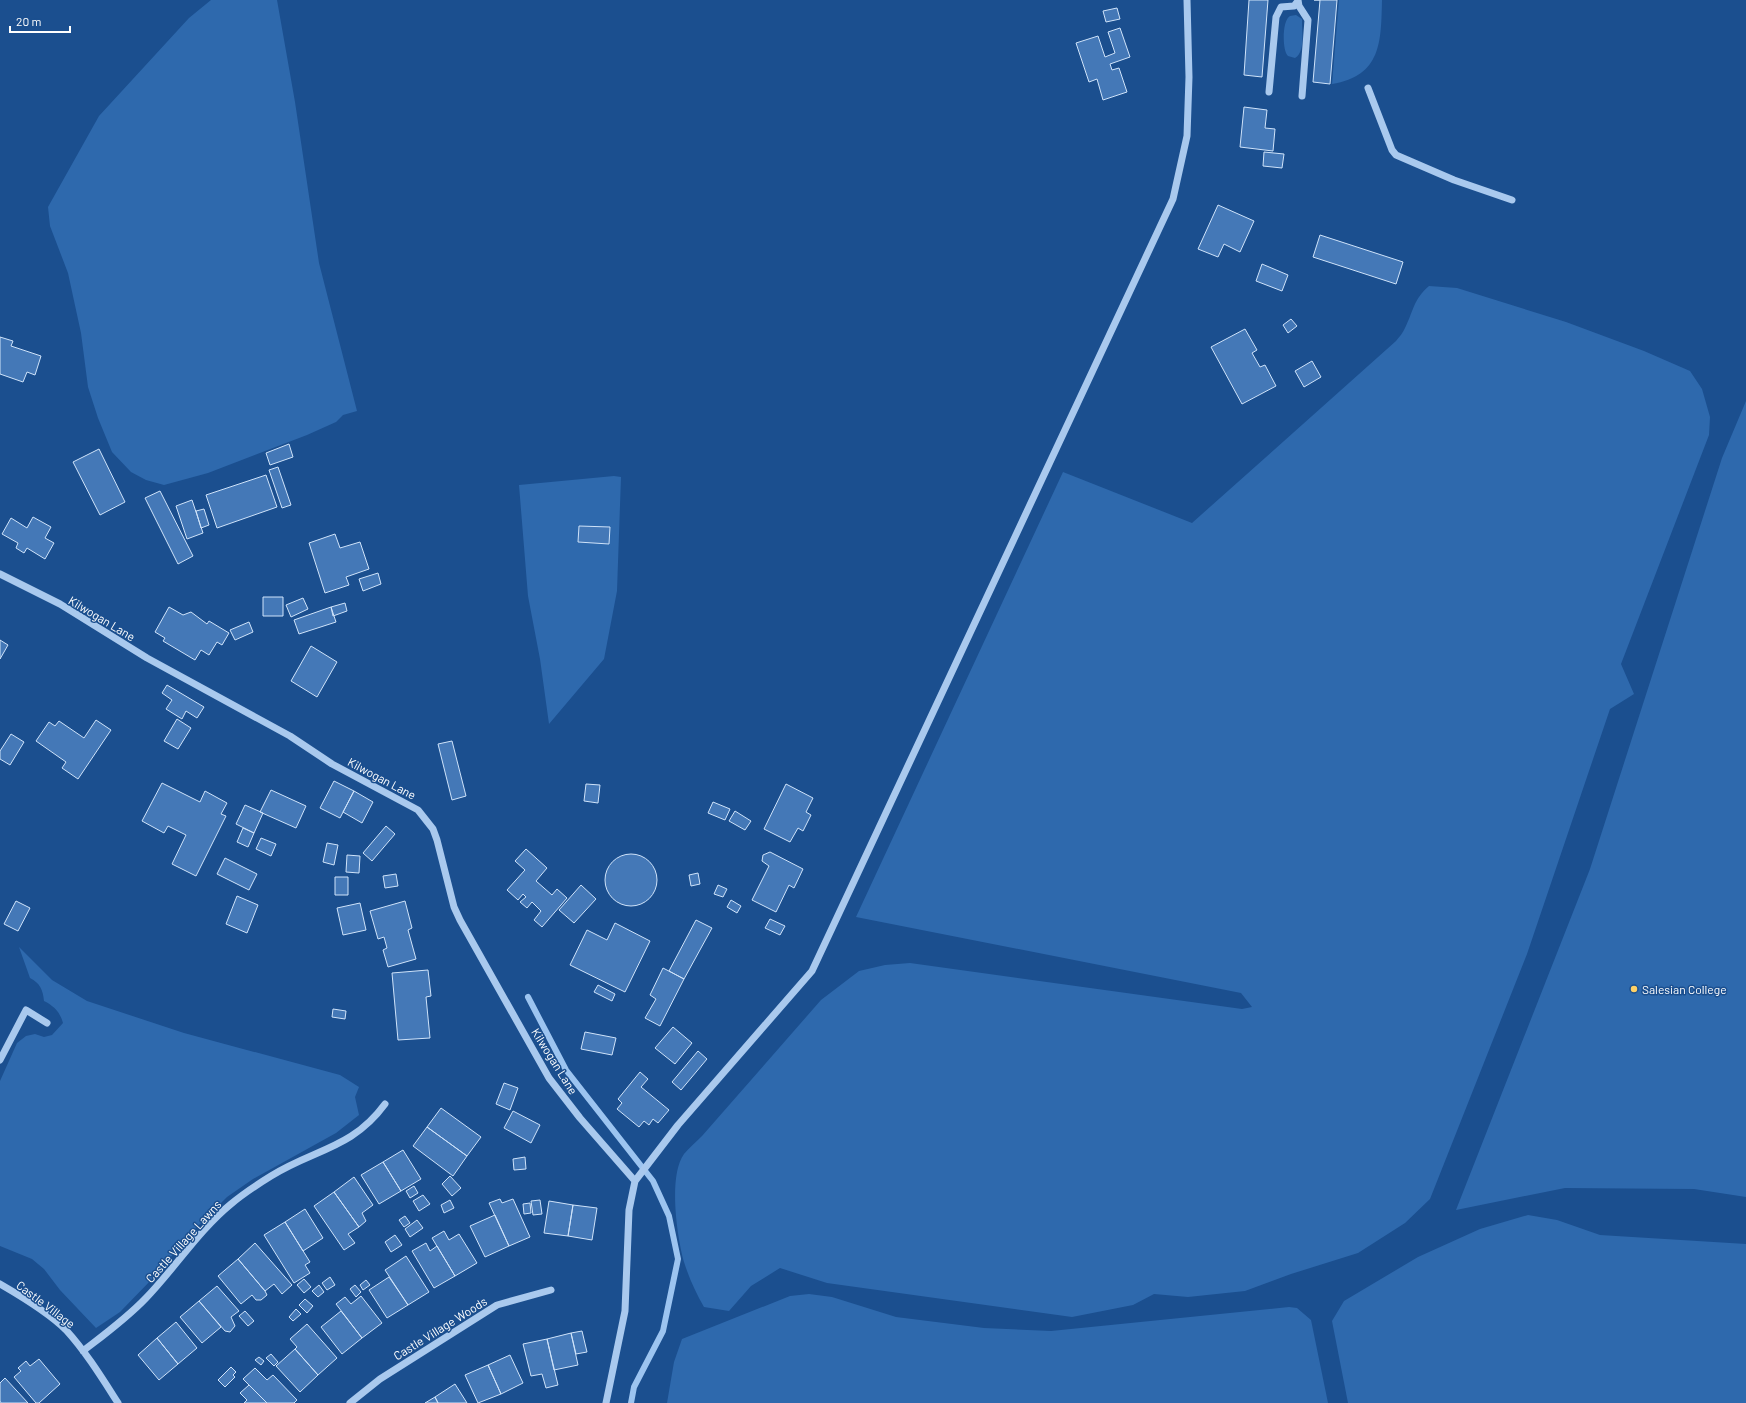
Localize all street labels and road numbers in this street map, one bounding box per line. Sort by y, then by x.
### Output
street label: Kilwogan Lane [66,593,138,643]
street label: Kilwogan Lane [345,754,419,802]
street label: Kilwogan Lane [529,1025,581,1097]
street label: Castle Village Lawns [142,1197,224,1285]
street label: Castle Village [14,1277,78,1331]
street label: Castle Village Woods [391,1293,489,1362]

